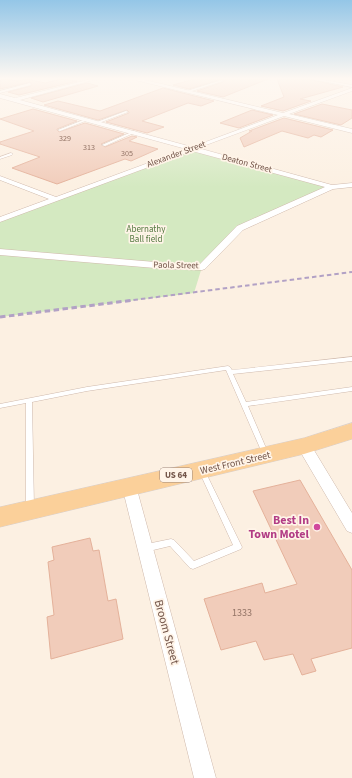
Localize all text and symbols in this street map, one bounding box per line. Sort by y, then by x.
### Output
house number: 329 [59,133,71,144]
street label: Alexander Street [145,138,207,171]
house number: 313 [83,142,95,153]
house number: 305 [121,148,133,159]
street label: Deaton Street [220,151,273,176]
park label: Abernathy Ball field [127,223,166,246]
street label: Paola Street [153,259,199,272]
street label: West Front Street [199,448,272,478]
road number: US 64 [160,468,192,482]
place label: Best In Town Motel [249,512,310,543]
marker: Best In Town Motel [312,522,322,532]
street label: Broom Street [150,598,183,666]
house number: 1333 [232,606,252,620]

